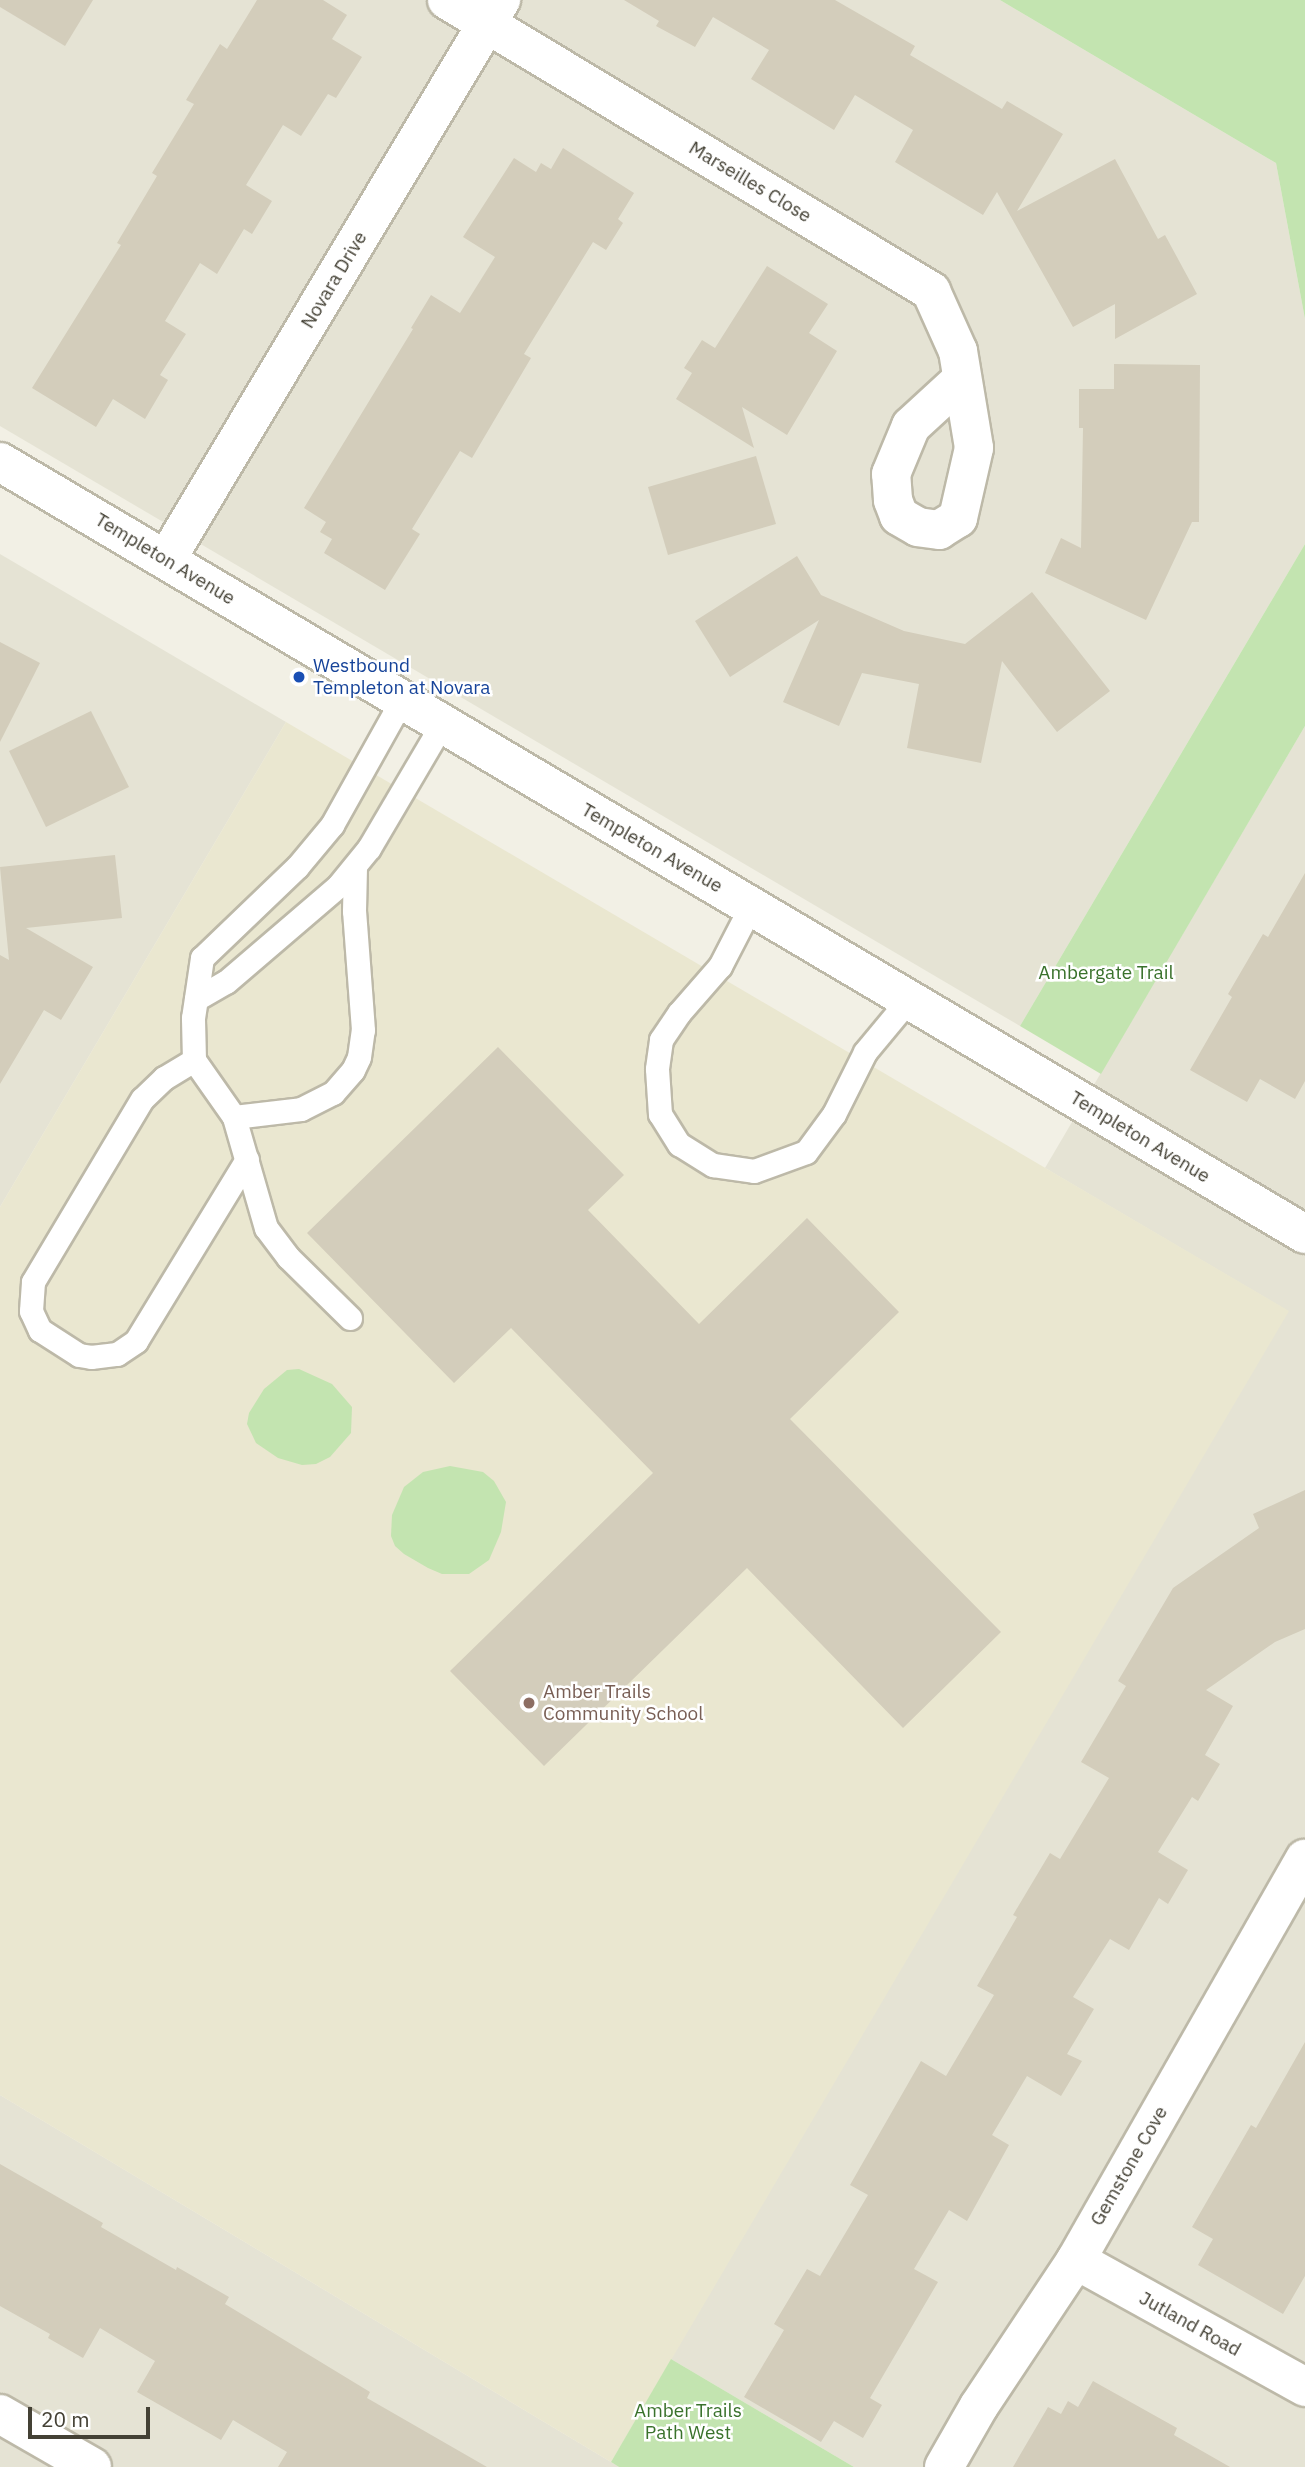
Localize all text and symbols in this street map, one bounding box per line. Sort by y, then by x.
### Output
street label: Marseilles Close [685,137,815,227]
street label: Novara Drive [296,227,372,333]
street label: Templeton Avenue [91,508,239,610]
place label: Westbound Templeton at Novara [313,655,490,699]
marker: Westbound Templeton at Novara [291,669,307,685]
street label: Templeton Avenue [577,798,727,898]
park label: Ambergate Trail [1038,962,1174,984]
street label: Templeton Avenue [1066,1086,1214,1188]
place label: Amber Trails Community School [543,1681,703,1725]
marker: Amber Trails Community School [521,1695,537,1711]
street label: Gemstone Cove [1086,2102,1172,2230]
street label: Jutland Road [1135,2287,1245,2361]
scale bar [32,2394,154,2438]
park label: Amber Trails Path West [634,2400,742,2444]
text: 20 m [41,2405,90,2433]

